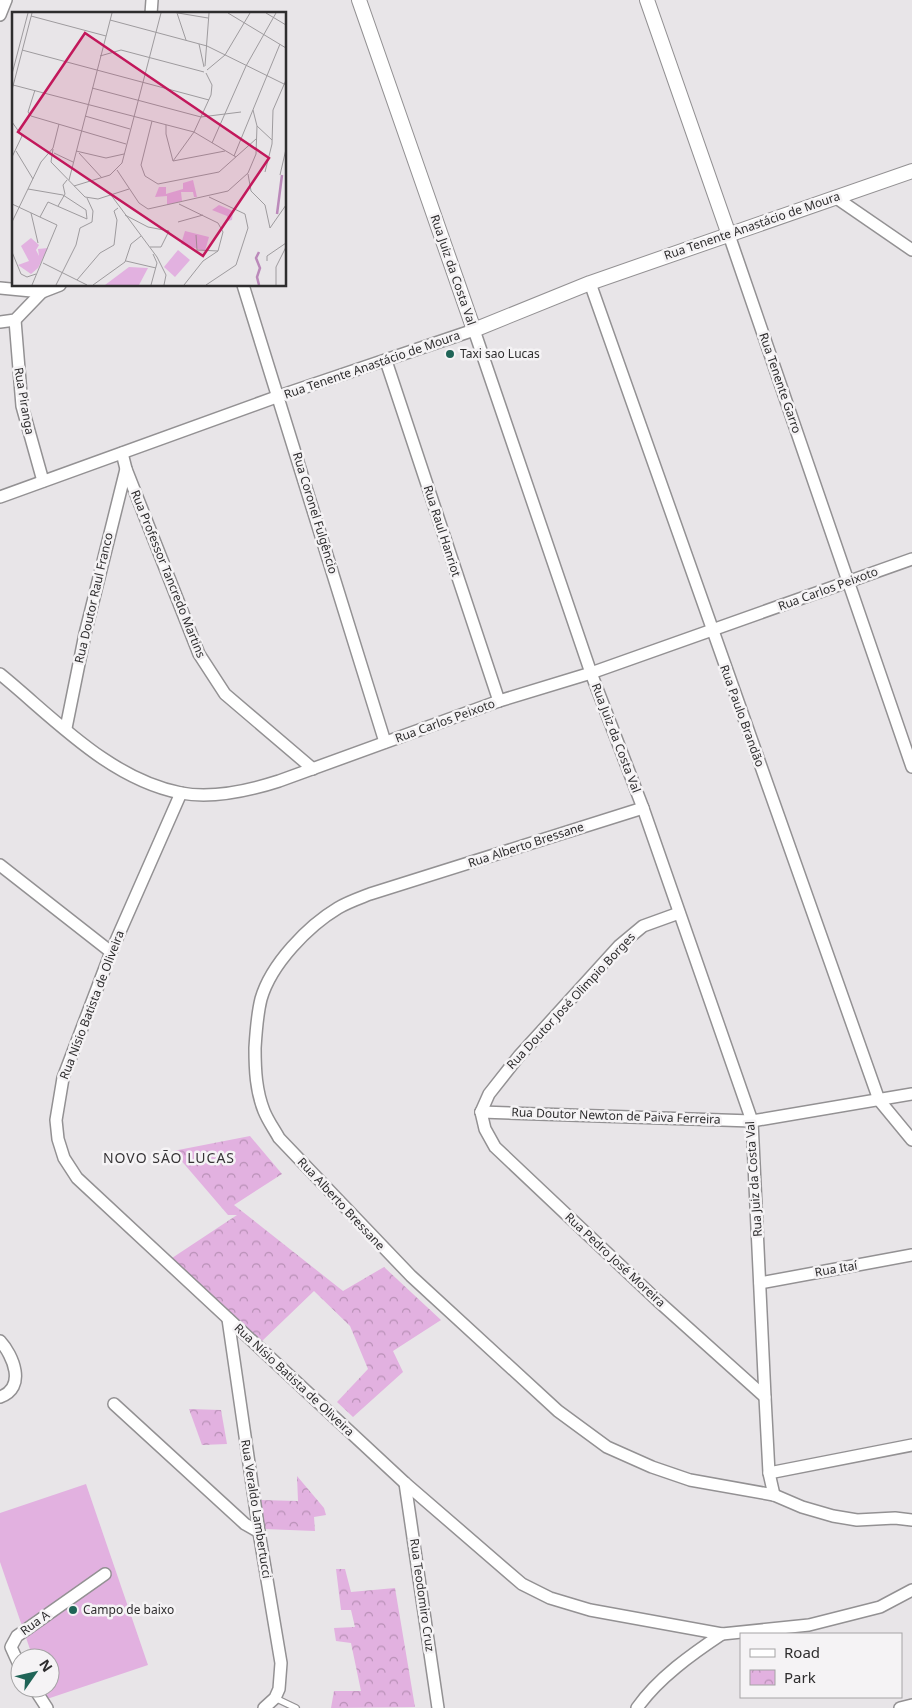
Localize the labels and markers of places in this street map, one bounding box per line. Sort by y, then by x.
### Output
place label: Taxi sao Lucas [460,345,540,362]
marker: Taxi sao Lucas [444,348,456,360]
place label: Campo de baixo [83,1601,174,1618]
marker: Campo de baixo [67,1604,79,1616]

